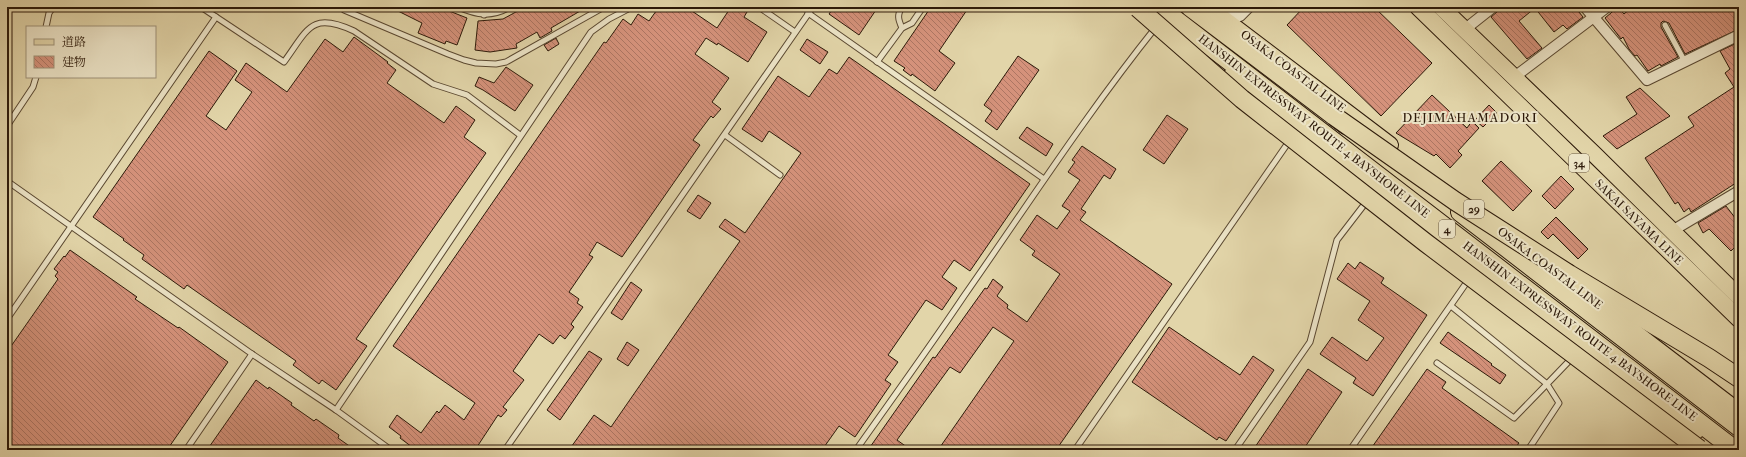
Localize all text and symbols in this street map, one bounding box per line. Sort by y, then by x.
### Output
legend [26,26,156,78]
street label: OSAKA COASTAL LINE [1238,27,1348,115]
street label: HANSHIN EXPRESSWAY ROUTE 4 BAYSHORE LINE [1196,31,1432,221]
text: 道路 [62,35,86,49]
text: 建物 [62,55,86,69]
district label: DEJIMAHAMADORI [1402,110,1538,125]
road number: 34 [1569,154,1589,172]
street label: SAKAI SAYAMA LINE [1592,176,1686,268]
road number: 29 [1464,200,1484,218]
road number: 4 [1439,220,1455,238]
street label: OSAKA COASTAL LINE [1495,224,1605,312]
street label: HANSHIN EXPRESSWAY ROUTE 4 BAYSHORE LINE [1460,238,1700,424]

